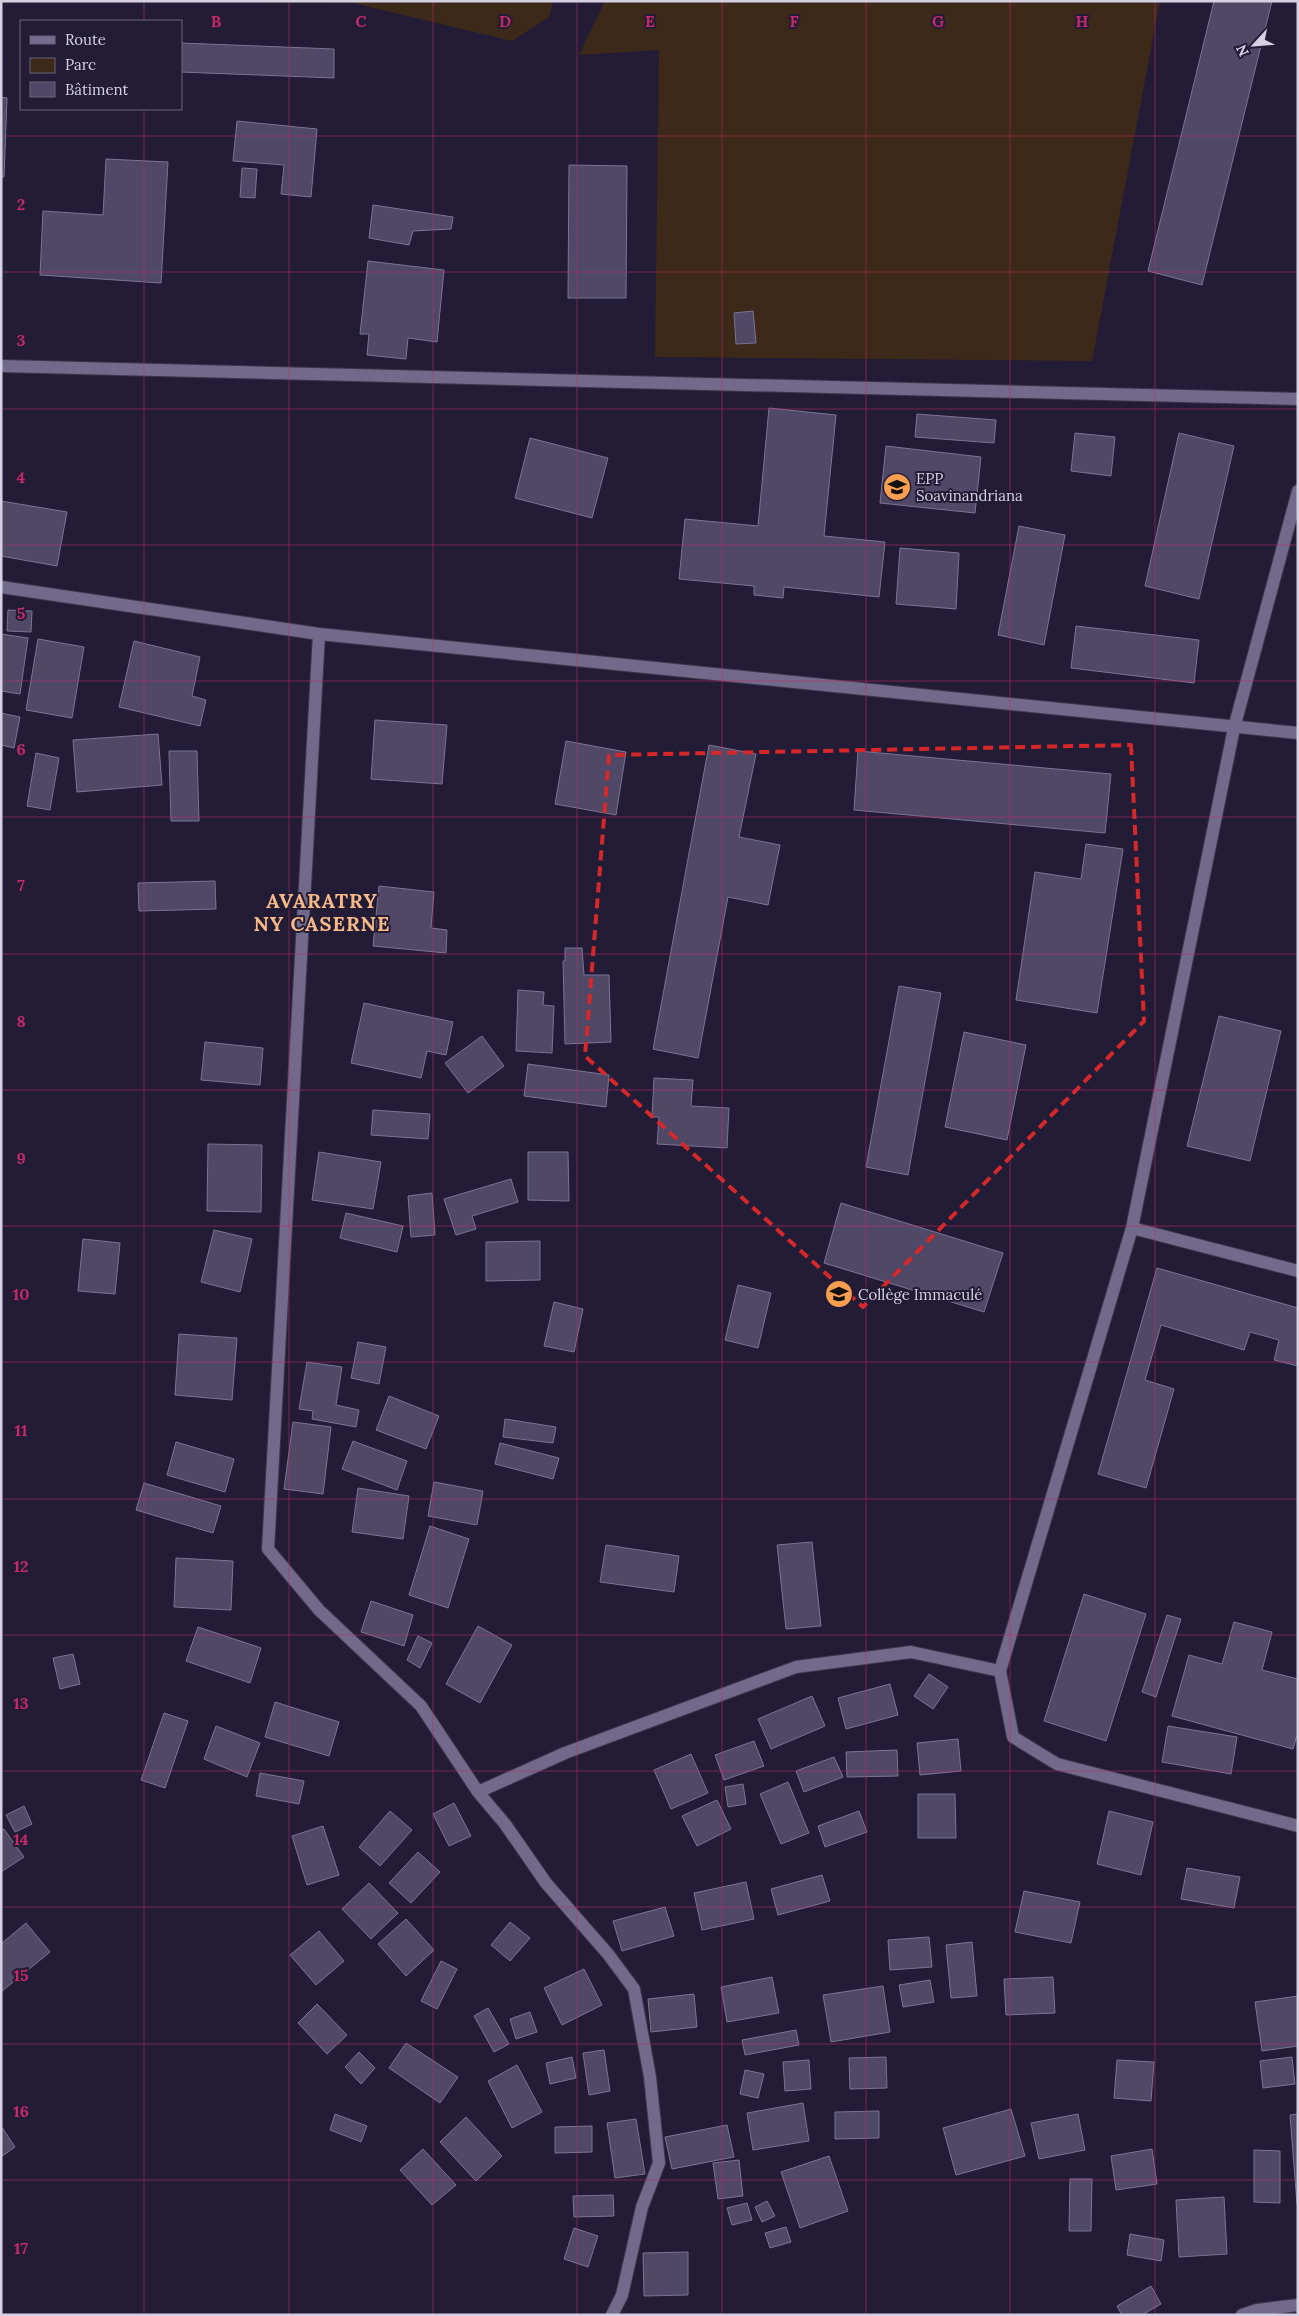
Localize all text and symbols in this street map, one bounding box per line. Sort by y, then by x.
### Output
text: B [211,11,222,31]
text: C [355,11,367,31]
text: D [499,11,511,31]
text: E [645,11,655,31]
text: F [789,11,799,31]
text: G [932,11,944,31]
text: H [1076,11,1089,31]
legend [20,20,182,110]
north arrow [1229,20,1279,70]
text: Route [65,30,106,49]
text: N [1232,42,1253,60]
text: Parc [65,55,96,74]
text: Bâtiment [65,80,128,99]
text: 2 [17,194,25,214]
text: 3 [17,330,26,350]
text: 4 [17,467,26,487]
place label: EPP Soavinandriana [916,469,1023,505]
school or university icon: EPP Soavinandriana [882,472,912,502]
text: 5 [17,603,26,623]
text: 6 [16,739,26,759]
text: 7 [17,875,25,895]
district label: AVARATRY NY CASERNE [253,888,391,936]
text: 8 [16,1011,26,1031]
text: 9 [16,1148,26,1168]
school or university icon: Collège Immaculé [824,1279,854,1309]
text: 10 [13,1284,29,1304]
place label: Collège Immaculé [858,1285,982,1304]
text: 11 [15,1420,28,1440]
text: 12 [13,1556,29,1576]
text: 13 [13,1693,29,1713]
text: 14 [13,1829,29,1849]
text: 15 [13,1965,29,1985]
text: 16 [13,2101,29,2121]
text: 17 [14,2238,28,2258]

